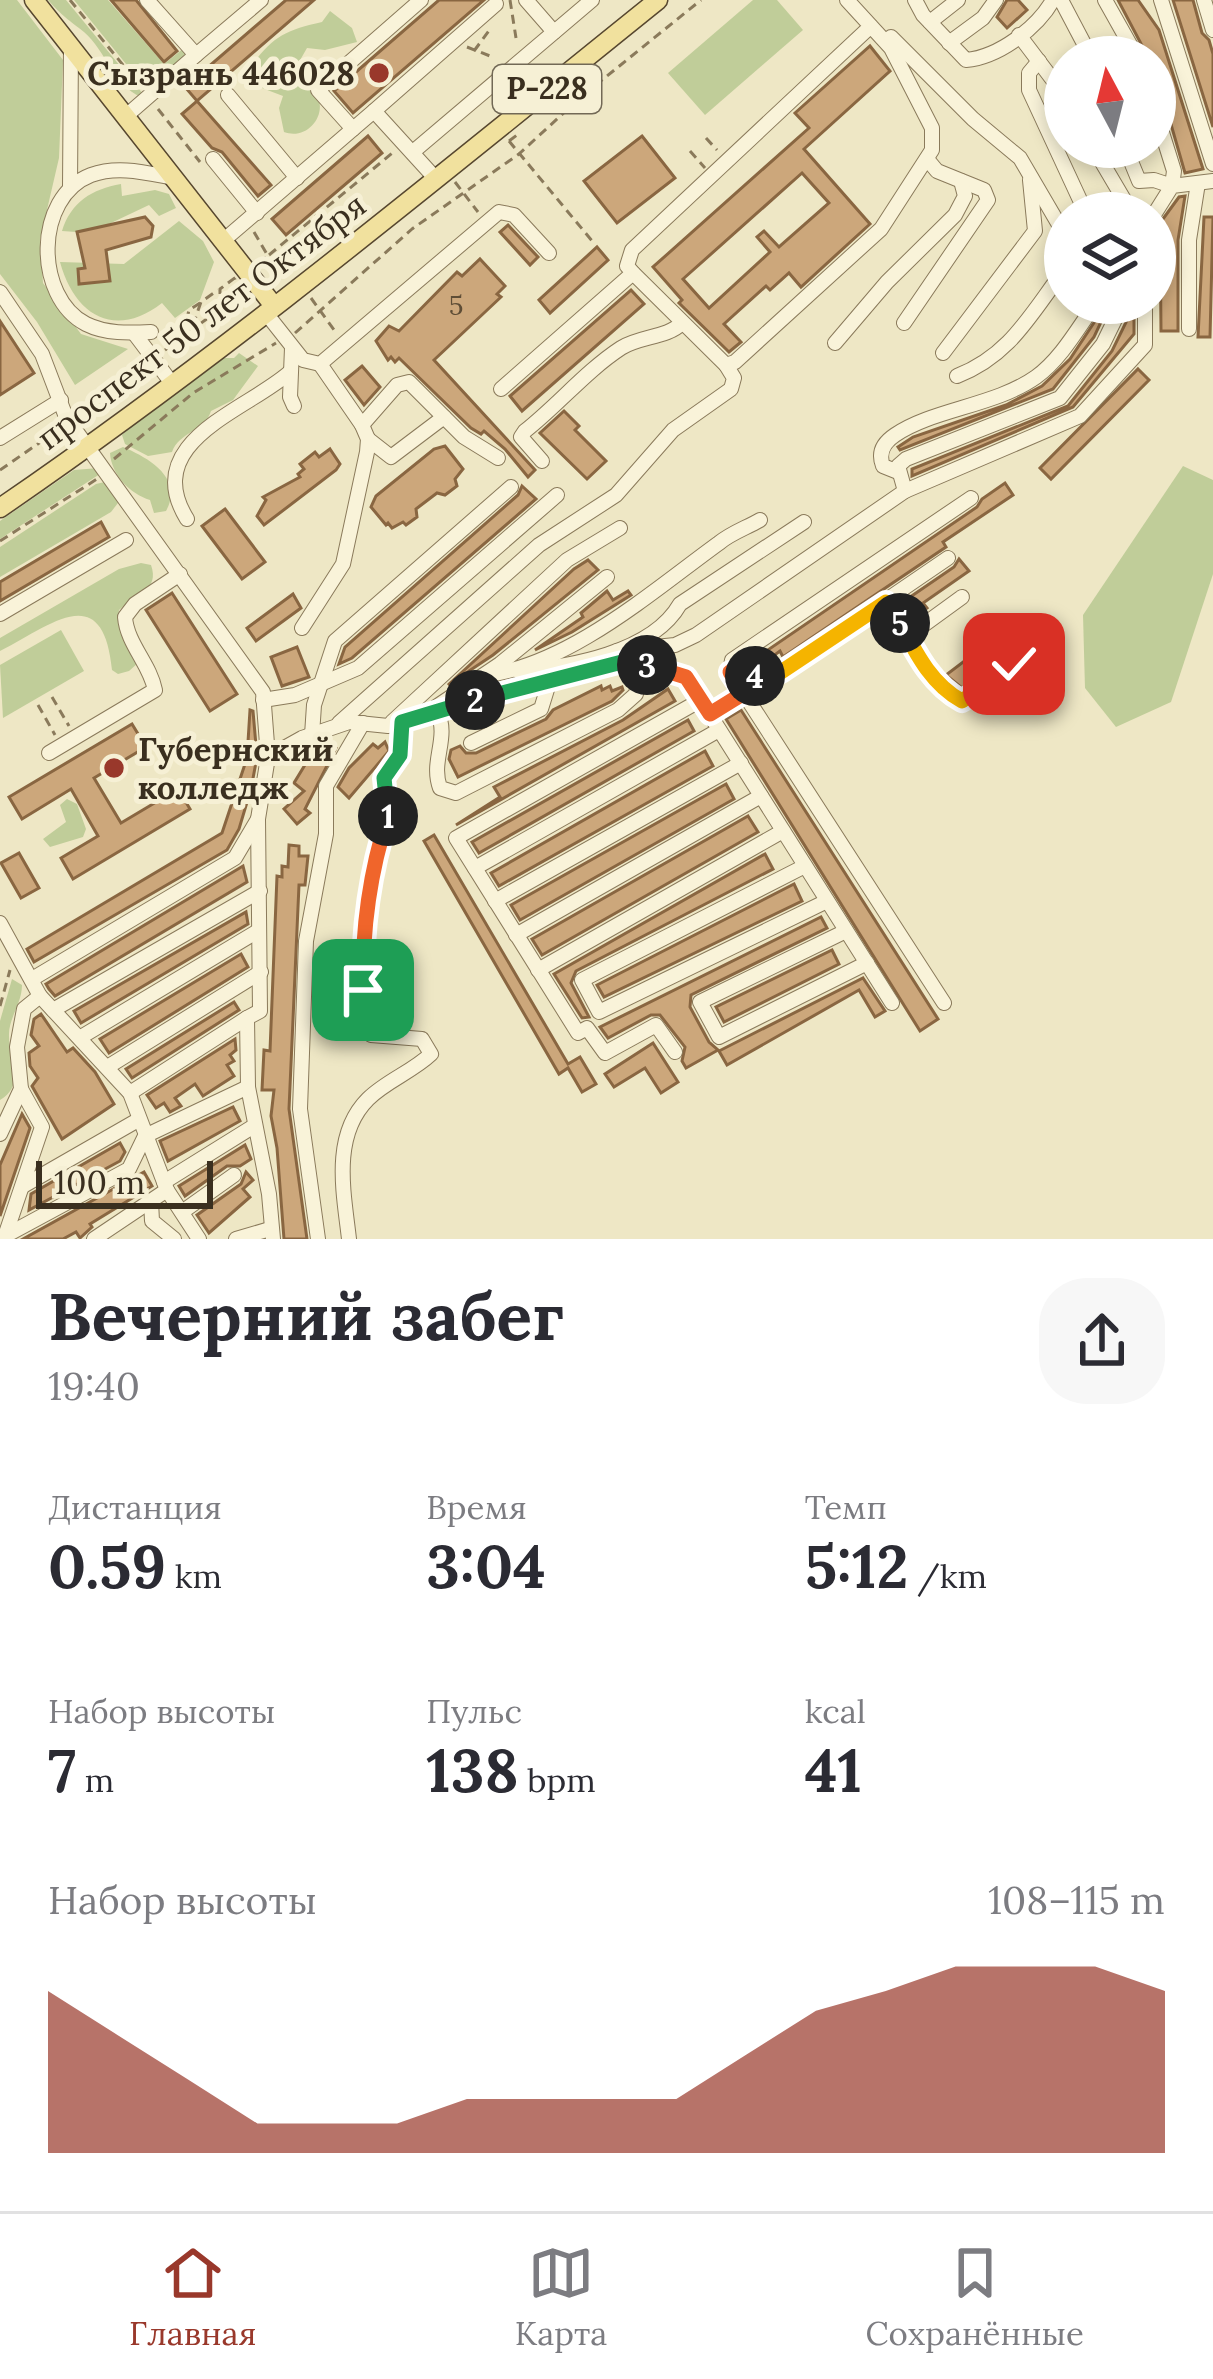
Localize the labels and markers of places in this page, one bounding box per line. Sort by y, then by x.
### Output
place label: Сызрань 446028 [87,52,355,94]
marker: Сызрань 446028 [366,60,392,86]
pin: 5 [870,593,930,653]
pin [963,613,1065,715]
pin: 3 [617,635,677,695]
pin: 4 [725,646,785,706]
pin: 2 [445,670,505,730]
place label: Губернский колледж [138,728,333,808]
marker: Губернский колледж [101,755,127,781]
pin: 1 [358,786,418,846]
pin [312,939,414,1041]

